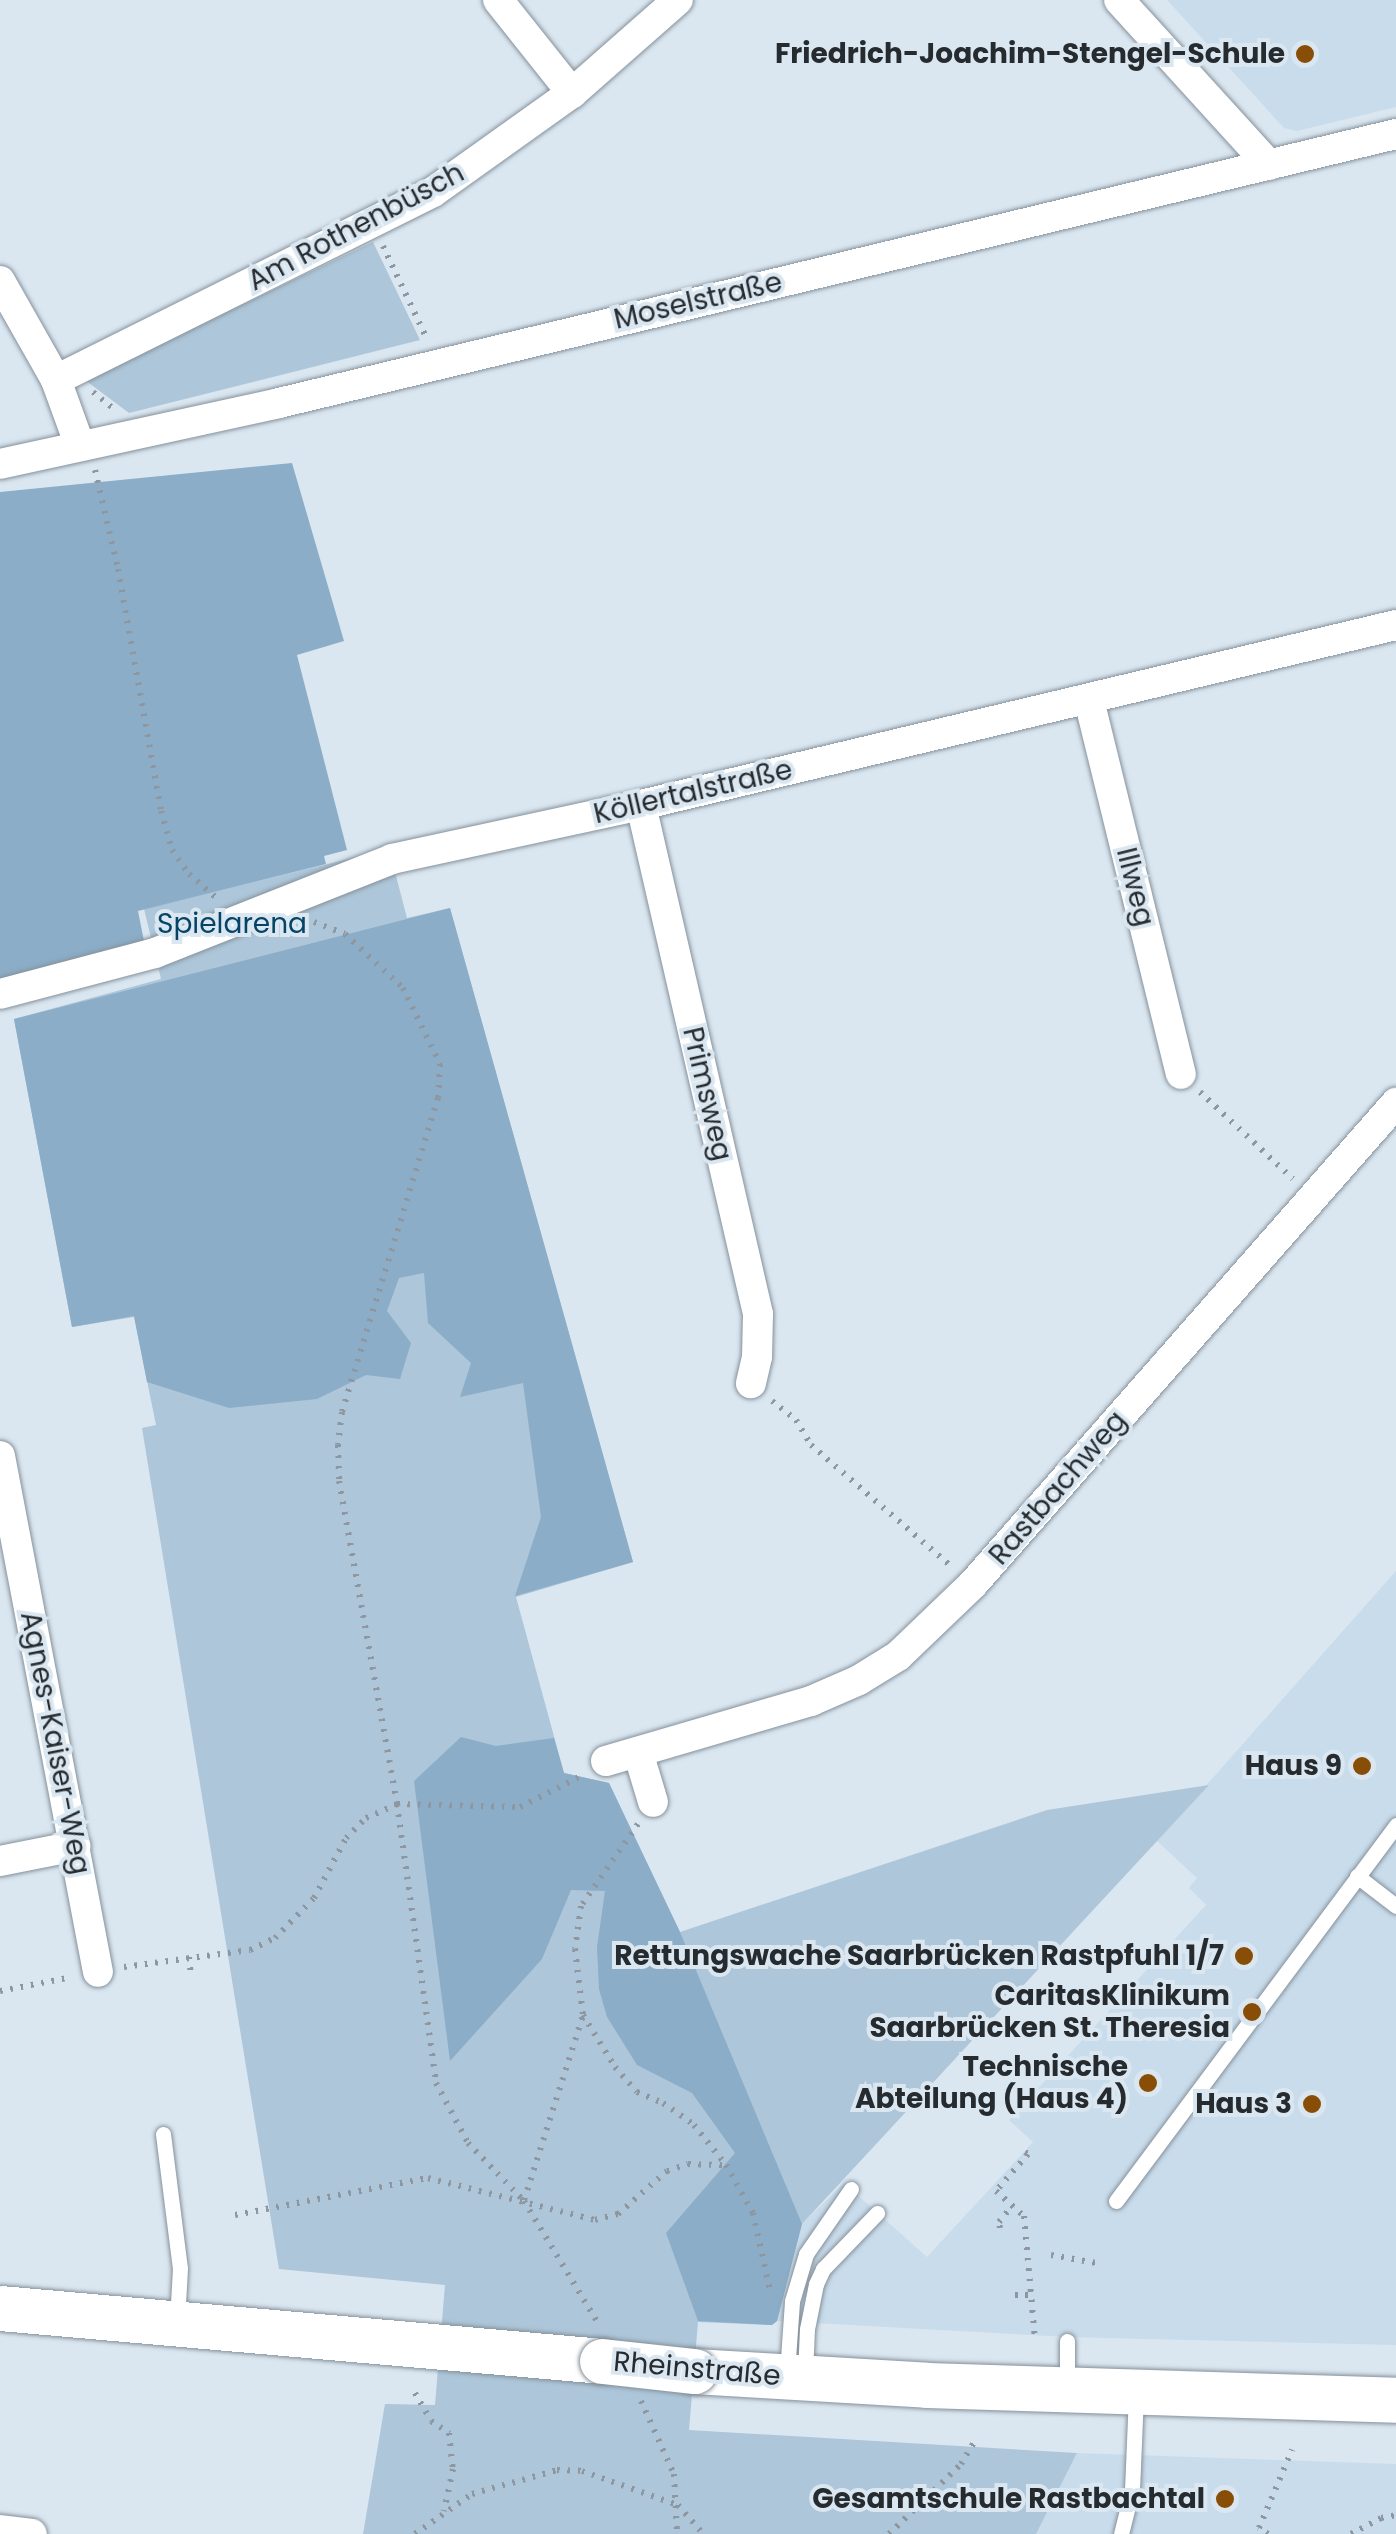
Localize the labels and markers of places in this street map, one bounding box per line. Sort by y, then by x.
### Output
place label: Friedrich-Joachim-Stengel-Schule [775,37,1285,71]
marker: Friedrich-Joachim-Stengel-Schule [1294,43,1316,65]
place label: Haus 9 [1245,1749,1342,1783]
marker: Haus 9 [1351,1755,1373,1777]
place label: Rettungswache Saarbrücken Rastpfuhl 1/7 [614,1939,1224,1973]
marker: Rettungswache Saarbrücken Rastpfuhl 1/7 [1233,1945,1255,1967]
place label: CaritasKlinikum Saarbrücken St. Theresia [869,1979,1230,2045]
marker: CaritasKlinikum Saarbrücken St. Theresia [1239,1999,1265,2025]
place label: Technische Abteilung (Haus 4) [855,2050,1128,2116]
marker: Technische Abteilung (Haus 4) [1137,2072,1159,2094]
place label: Haus 3 [1195,2087,1292,2121]
marker: Haus 3 [1301,2093,1323,2115]
place label: Gesamtschule Rastbachtal [812,2482,1205,2516]
marker: Gesamtschule Rastbachtal [1214,2488,1236,2510]

